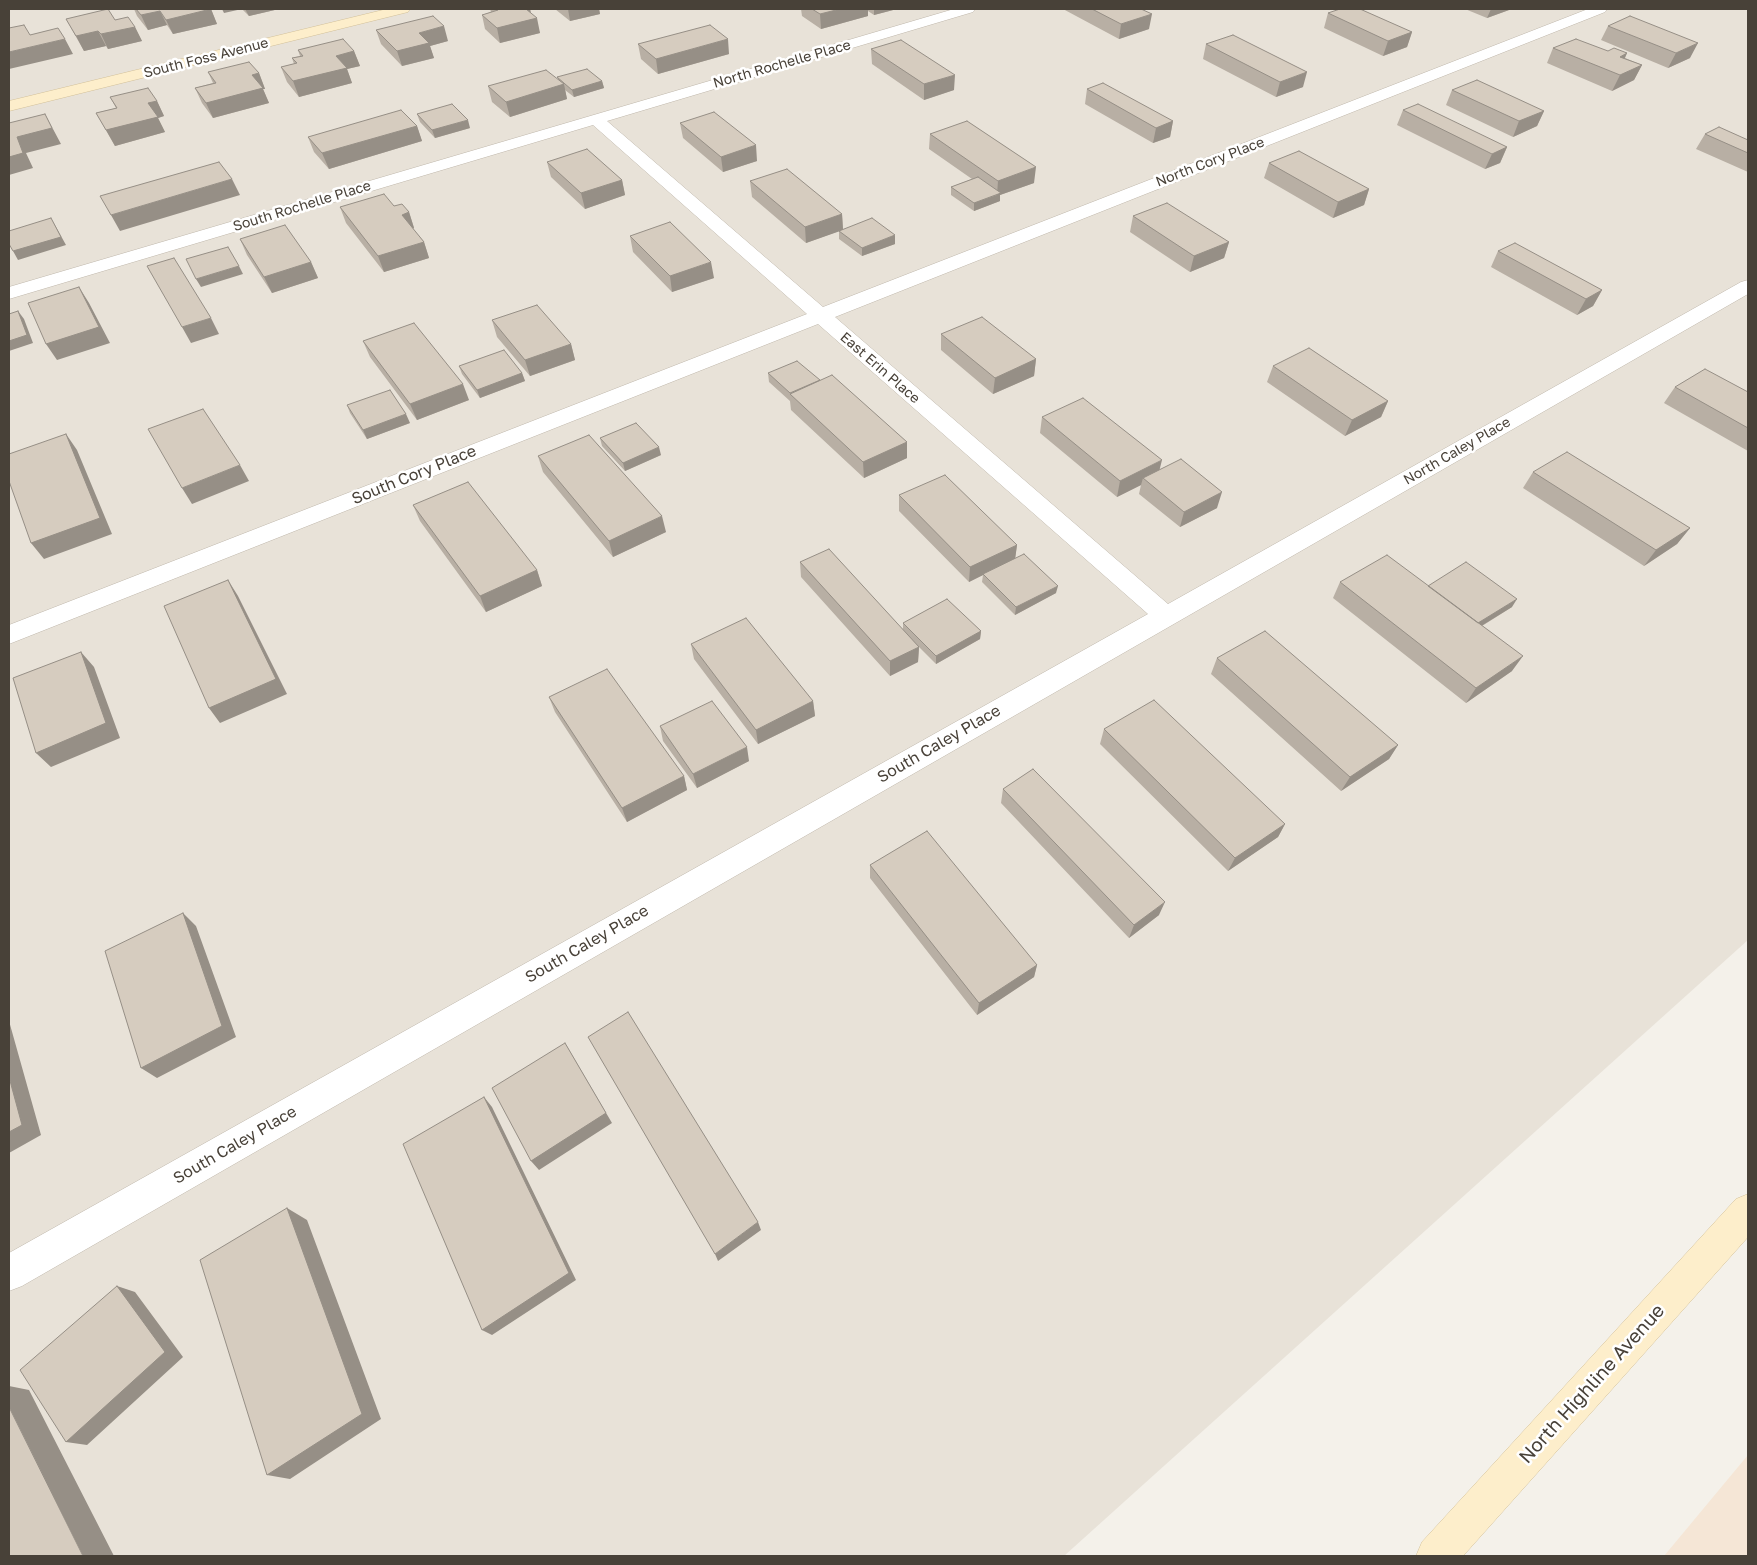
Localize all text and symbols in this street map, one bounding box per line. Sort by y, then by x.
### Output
street label: South Foss Avenue [142,34,270,82]
street label: North Rochelle Place [711,36,853,92]
street label: North Cory Place [1153,134,1267,190]
street label: South Rochelle Place [231,177,373,235]
street label: East Erin Place [837,329,923,407]
street label: North Caley Place [1401,414,1513,488]
street label: South Cory Place [349,441,479,509]
street label: South Caley Place [874,701,1004,787]
street label: South Caley Place [522,901,652,987]
street label: South Caley Place [170,1102,300,1188]
street label: North Highline Avenue [1515,1300,1669,1468]

